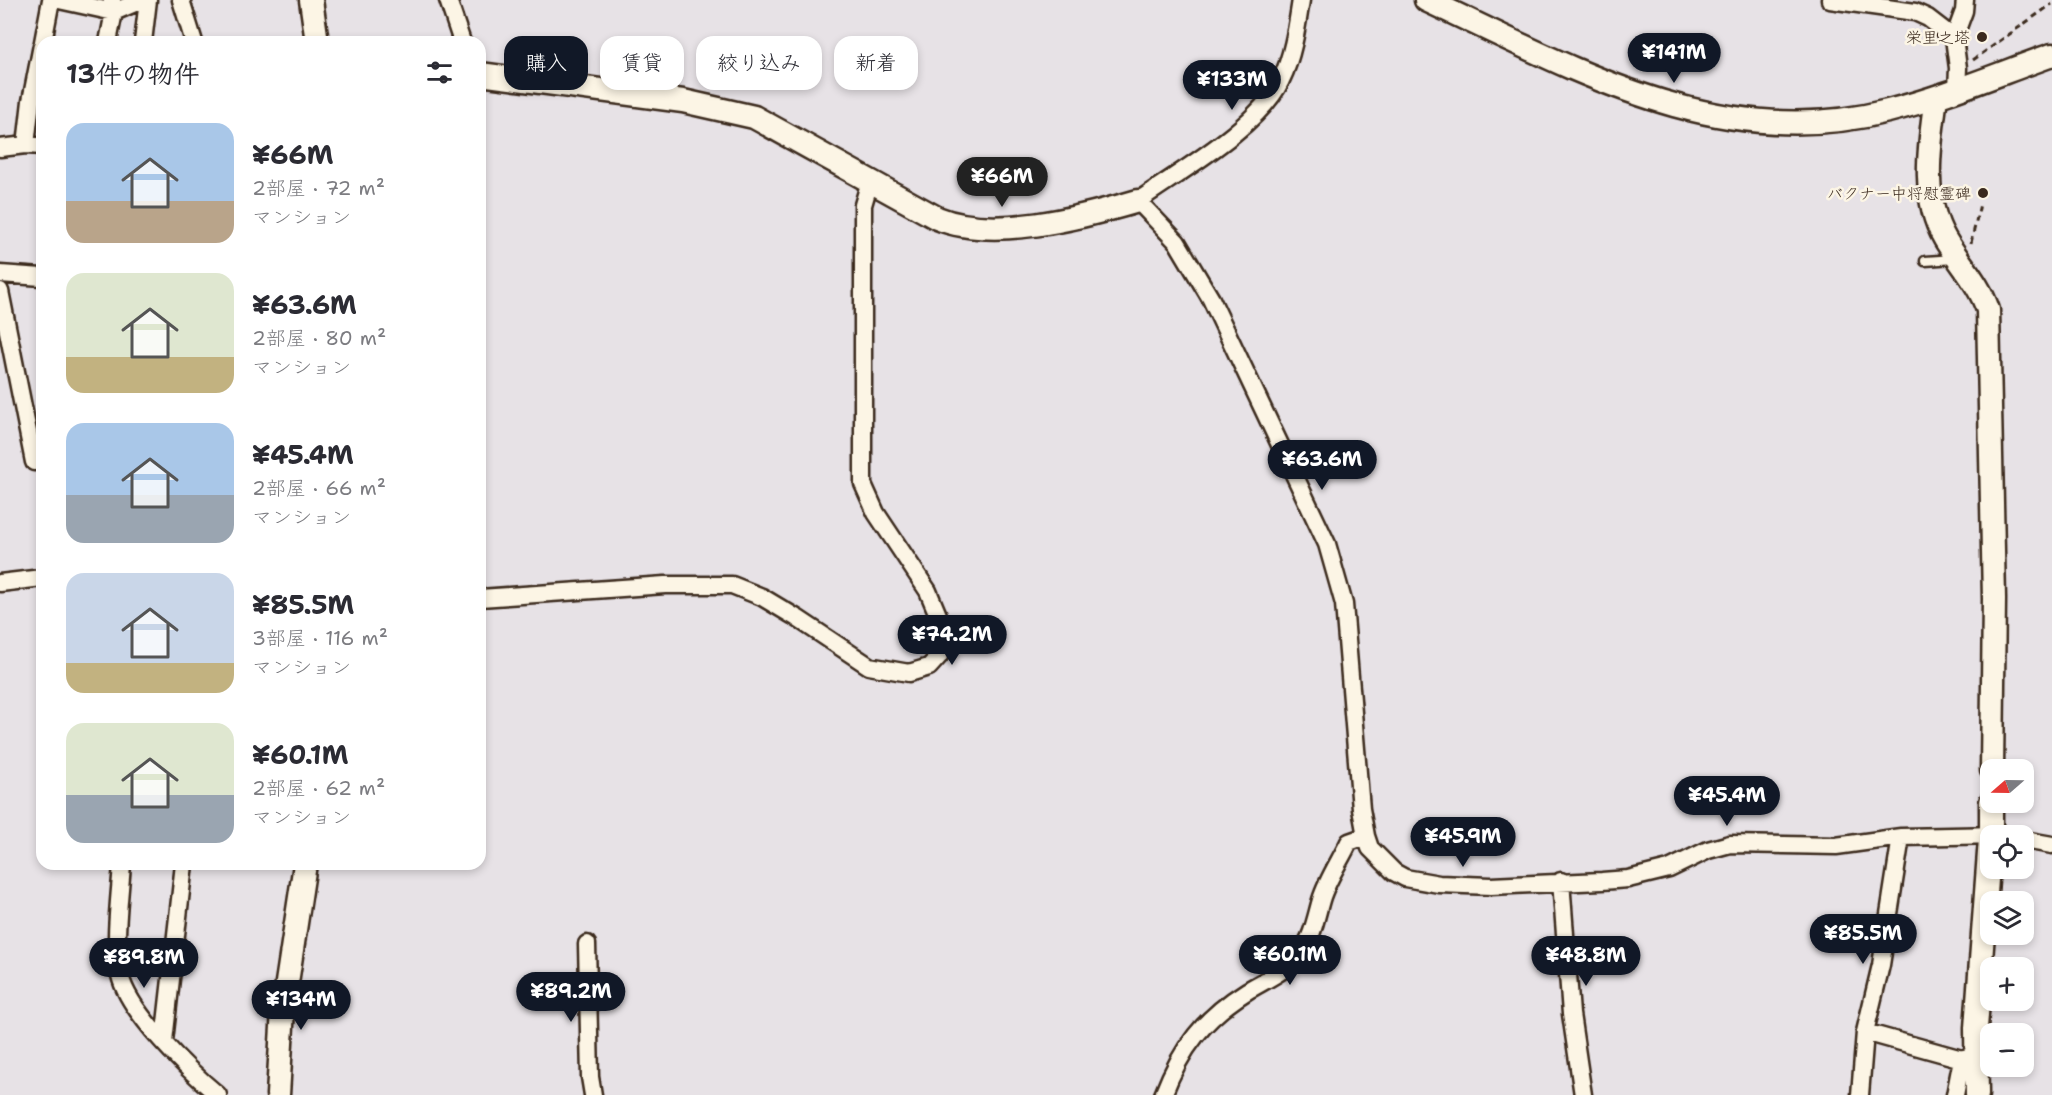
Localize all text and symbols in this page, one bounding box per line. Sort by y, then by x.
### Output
place label: 栄里之塔 [1906,27,1970,48]
marker: 栄里之塔 [1975,30,1989,44]
pin: ¥141M [1632,33,1716,84]
chip: 購入 [504,36,588,90]
chip: 賃貸 [600,36,684,90]
chip: 絞り込み [696,36,822,90]
chip: 新着 [834,36,918,90]
text: ¥141M [1642,39,1706,65]
text: 13件の物件 [66,56,200,91]
icon: filters [423,56,456,89]
pin: ¥133M [1190,60,1274,111]
text: ¥133M [1197,66,1267,92]
text: ¥66M [252,137,333,172]
icon: home [114,147,186,219]
pin: ¥66M [966,157,1038,208]
text: ¥66M [971,163,1033,189]
text: 2部屋 · 72 m² [252,175,385,201]
place label: バクナー中将慰霊碑 [1827,183,1971,204]
marker: バクナー中将慰霊碑 [1976,186,1990,200]
text: マンション [252,204,351,230]
text: ¥63.6M [252,287,357,322]
icon: home [114,297,186,369]
text: 2部屋 · 80 m² [252,325,386,351]
text: マンション [252,354,351,380]
text: ¥45.4M [252,437,354,472]
pin: ¥63.6M [1273,440,1371,491]
text: ¥63.6M [1282,446,1362,472]
icon: home [114,447,186,519]
text: 2部屋 · 66 m² [252,475,386,501]
text: マンション [252,504,351,530]
text: ¥85.5M [252,587,354,622]
icon: home [114,597,186,669]
pin: ¥74.2M [903,615,1001,666]
text: ¥74.2M [912,621,992,647]
text: 3部屋 · 116 m² [252,625,388,651]
text: マンション [252,654,351,680]
text: ¥60.1M [252,737,348,772]
icon: home [114,747,186,819]
north arrow [1980,759,2034,813]
map controls [1980,759,2034,1077]
text: 2部屋 · 62 m² [252,775,385,801]
pin: ¥45.4M [1678,776,1776,827]
text: ¥45.4M [1688,782,1766,808]
text: マンション [252,804,351,830]
pin: ¥45.9M [1414,817,1512,868]
text: ¥45.9M [1425,823,1501,849]
button: locate [1980,825,2034,879]
button: layers [1980,891,2034,945]
pin: ¥85.5M [1814,914,1912,965]
text: ¥85.5M [1824,920,1902,946]
pin: ¥60.1M [1241,935,1339,986]
pin: ¥48.8M [1537,936,1635,987]
pin: ¥89.8M [95,938,193,989]
text: ¥60.1M [1253,941,1327,967]
text: ¥48.8M [1545,942,1627,968]
text: ¥89.8M [103,944,185,970]
button: + [1980,957,2034,1011]
pin: ¥89.2M [522,972,620,1023]
text: ¥89.2M [530,978,612,1004]
pin: ¥134M [259,980,343,1031]
text: ¥134M [266,986,336,1012]
button: − [1980,1023,2034,1077]

